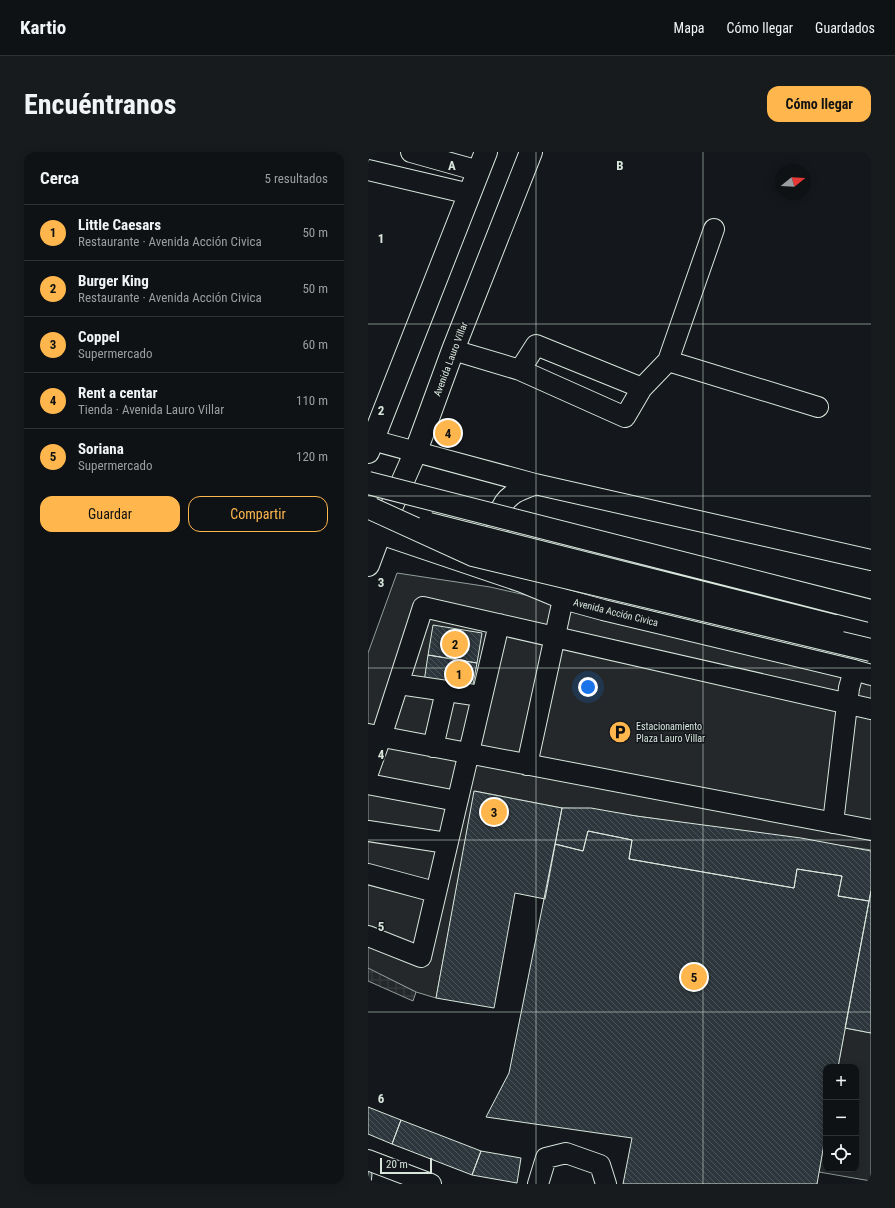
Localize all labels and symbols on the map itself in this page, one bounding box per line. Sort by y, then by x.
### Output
text: A [448,158,456,173]
text: B [616,158,624,173]
north arrow [775,164,811,200]
text: 1 [378,231,384,246]
street label: Avenida Lauro Villar [431,321,470,398]
text: 2 [378,403,385,418]
pin: 4 [435,418,461,448]
text: 3 [378,575,384,590]
street label: Avenida Acción Civica [572,597,660,628]
pin: 2 [442,629,468,659]
pin: 1 [446,659,472,689]
your location [578,677,598,697]
parking icon: Estacionamiento Plaza Lauro Villar [607,719,633,745]
place label: Estacionamiento Plaza Lauro Villar [636,721,705,744]
text: 4 [378,747,385,762]
pin: 3 [481,797,507,827]
text: 5 [378,919,385,934]
pin: 5 [681,962,707,992]
text: 6 [378,1091,385,1106]
scale bar [380,1156,432,1175]

